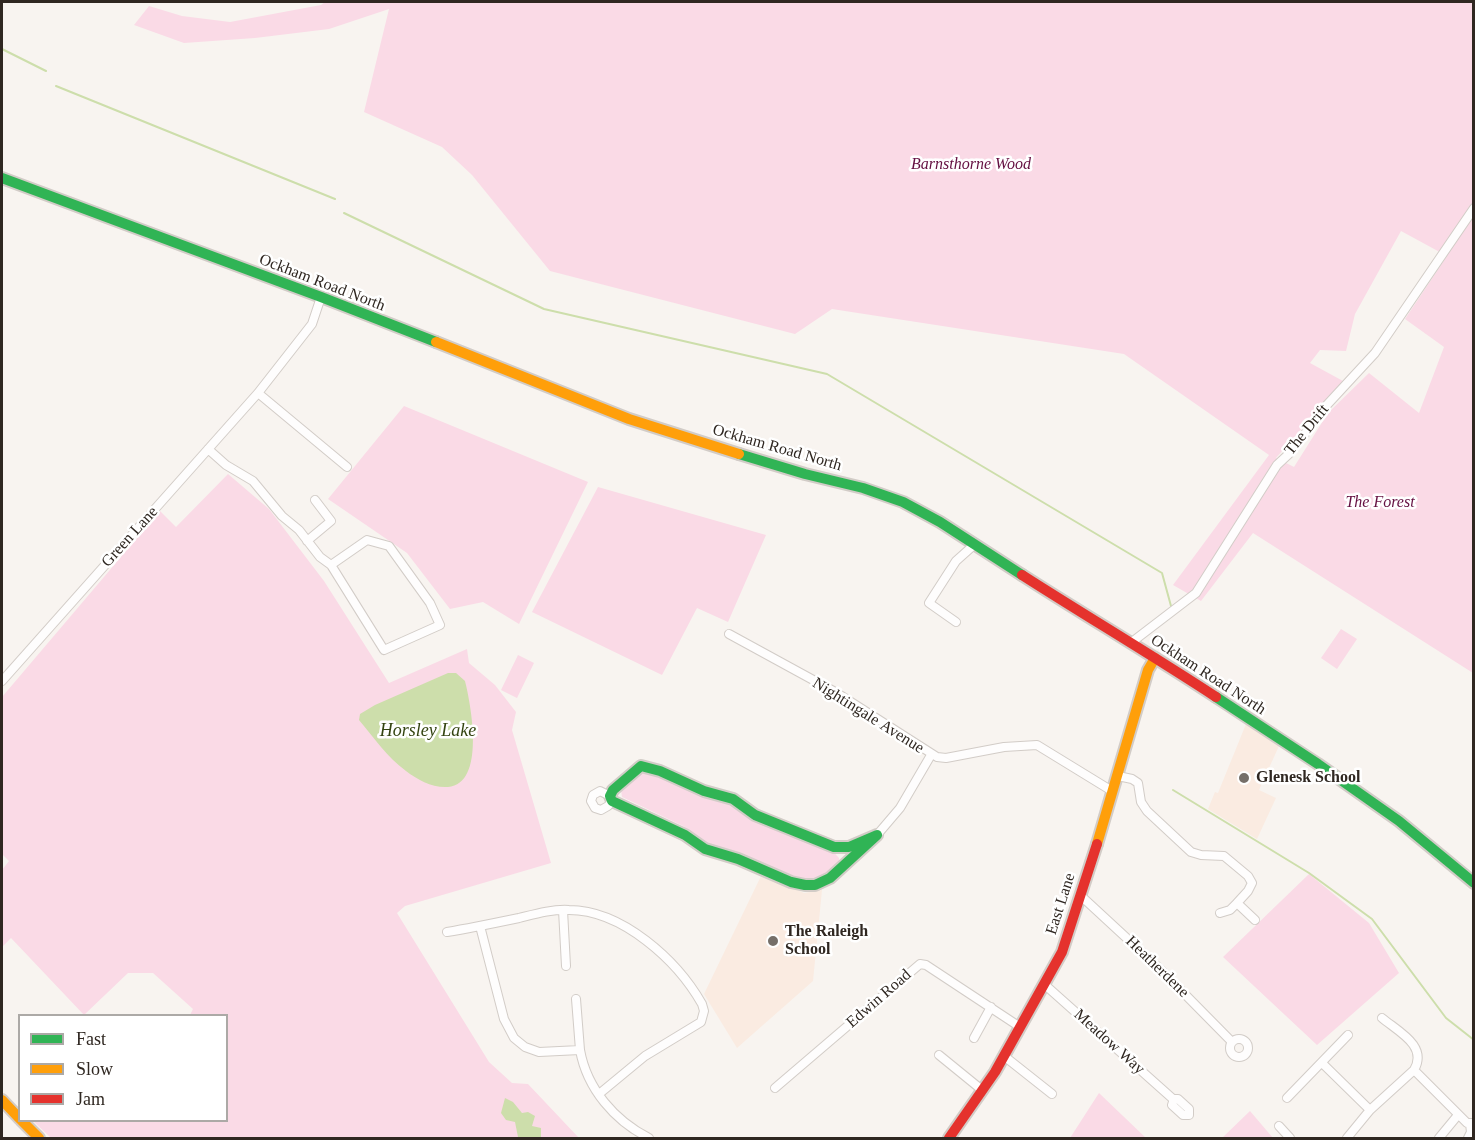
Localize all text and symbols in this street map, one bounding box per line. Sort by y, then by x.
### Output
park label: Barnsthorne Wood [911,155,1031,175]
street label: Ockham Road North [256,250,388,316]
street label: The Drift [1281,401,1333,459]
street label: Ockham Road North [710,420,844,476]
park label: The Forest [1345,493,1415,513]
street label: Green Lane [98,503,162,571]
street label: Ockham Road North [1147,631,1269,719]
street label: Nightingale Avenue [809,674,927,758]
water label: Horsley Lake [380,720,476,742]
place label: Glenesk School [1256,768,1360,788]
marker: Glenesk School [1237,771,1251,785]
street label: East Lane [1042,871,1080,937]
place label: The Raleigh School [785,922,868,960]
street label: Heatherdene [1121,932,1193,1002]
marker: The Raleigh School [766,934,780,948]
street label: Edwin Road [843,966,915,1032]
street label: Meadow Way [1070,1005,1148,1079]
legend [18,1014,228,1122]
text: Fast [76,1029,106,1049]
text: Slow [76,1059,113,1079]
text: Jam [76,1089,105,1109]

